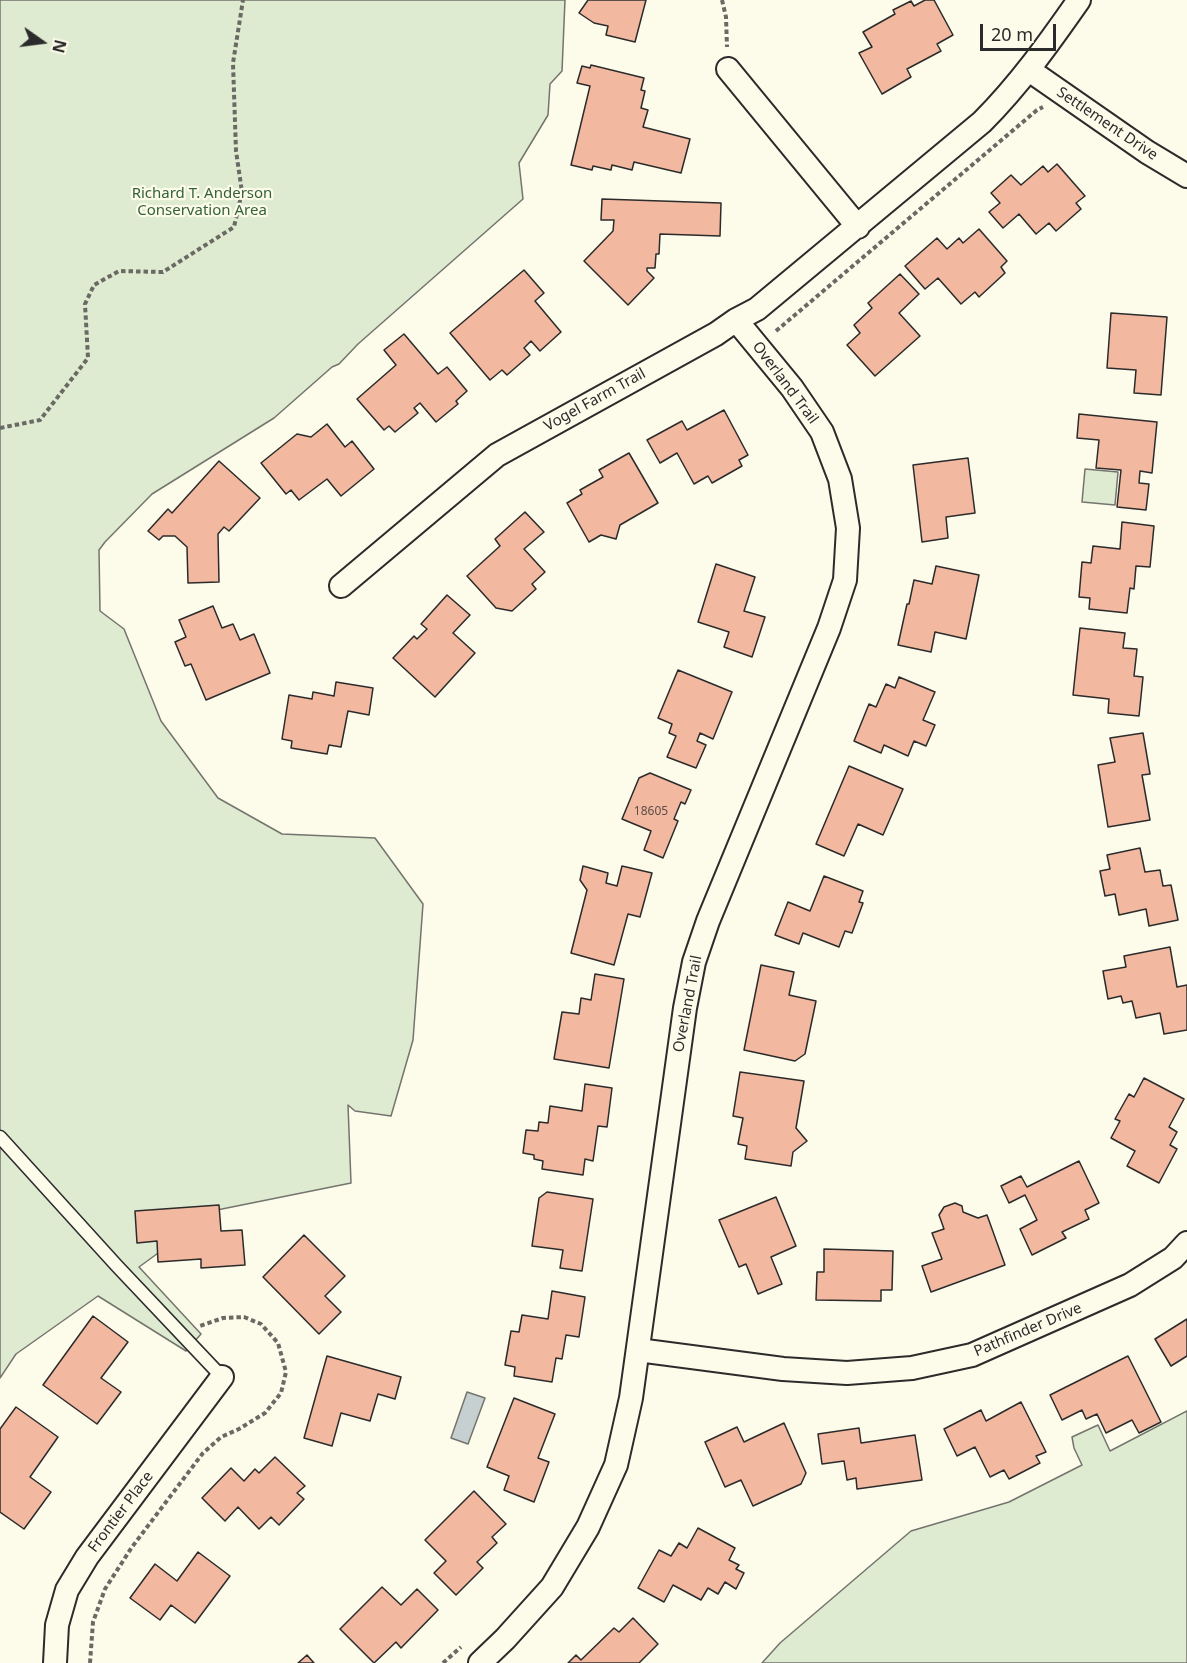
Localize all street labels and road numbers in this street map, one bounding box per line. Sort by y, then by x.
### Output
street label: Settlement Drive [1053,84,1161,164]
street label: Overland Trail [748,338,822,428]
street label: Vogel Farm Trail [541,365,649,435]
street label: Overland Trail [670,954,706,1054]
street label: Pathfinder Drive [971,1299,1085,1361]
street label: Frontier Place [85,1468,157,1556]

